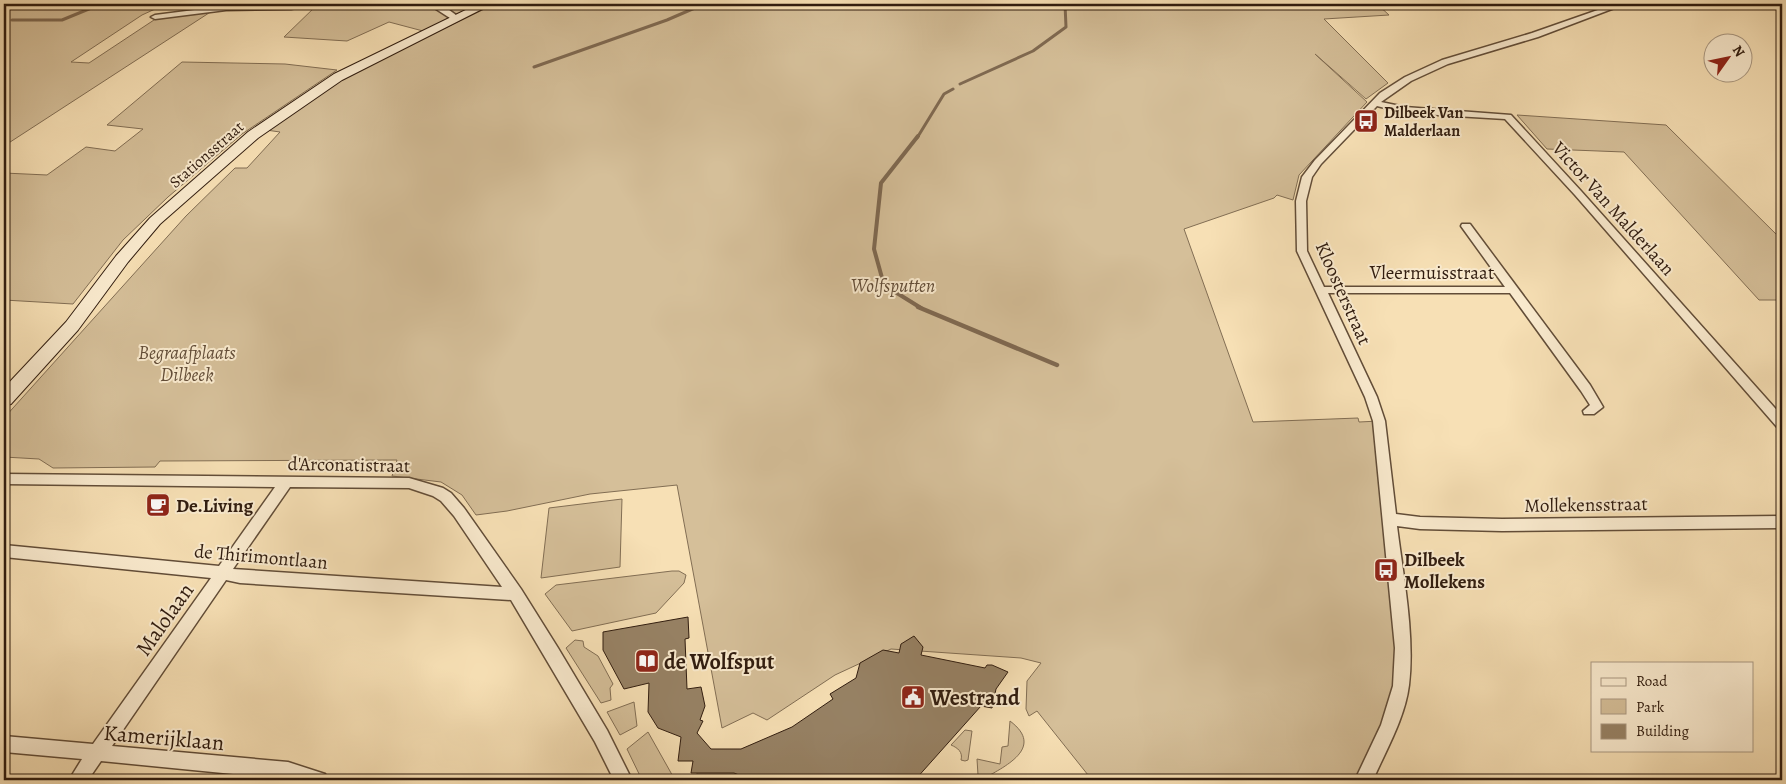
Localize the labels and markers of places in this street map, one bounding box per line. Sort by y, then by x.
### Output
place label: Dilbeek Van Malderlaan [1384,102,1463,142]
bus stop icon: Dilbeek Van Malderlaan [1353,108,1379,134]
cafe icon: De.Living [145,492,171,518]
place label: De.Living [176,493,253,519]
place label: Dilbeek Mollekens [1404,547,1485,595]
bus stop icon: Dilbeek Mollekens [1373,557,1399,583]
place label: de Wolfsput [664,647,775,677]
library icon: de Wolfsput [634,648,660,674]
place label: Westrand [929,683,1020,713]
public building icon: Westrand [900,684,926,710]

